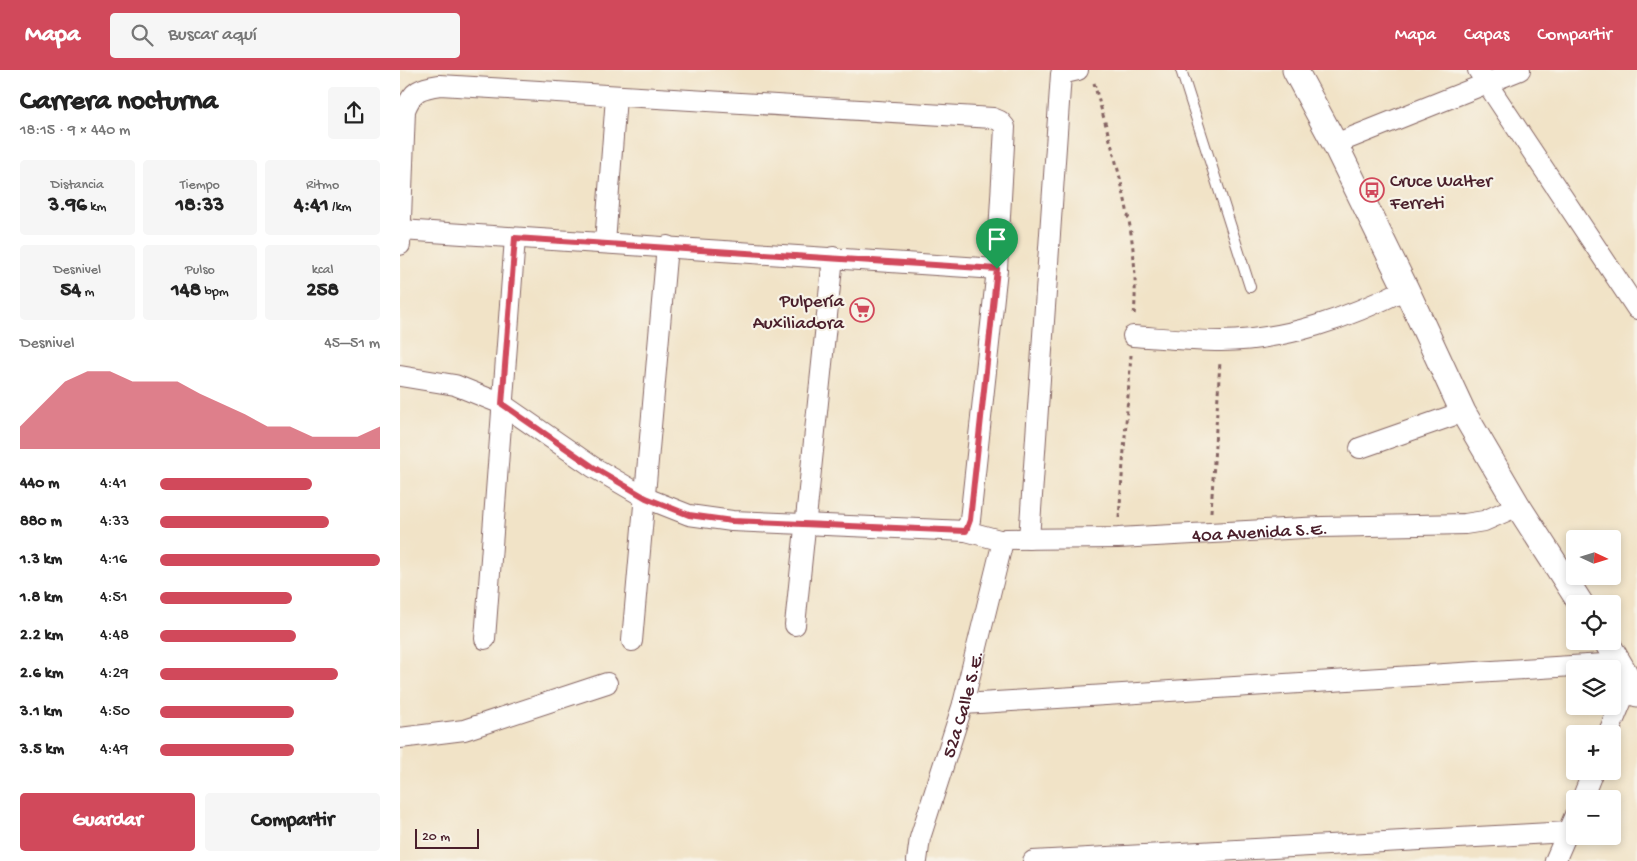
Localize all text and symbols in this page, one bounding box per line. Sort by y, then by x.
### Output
search box [110,13,460,58]
text: Mapa [25,21,80,50]
icon: search [128,21,156,49]
text: Buscar aquí [168,24,257,47]
text: Mapa [1395,25,1436,46]
text: Capas [1464,25,1509,46]
text: Compartir [1537,25,1612,46]
text: Carrera nocturna [20,86,218,119]
button: share [328,87,380,139]
text: 18:15 · 9 × 440 m [20,122,130,141]
place label: Cruce Walter Ferreti [1389,171,1494,216]
text: Distancia [51,177,104,194]
text: Tiempo [180,177,220,194]
text: Ritmo [306,177,339,194]
bus stop icon: Cruce Walter Ferreti [1359,177,1385,203]
text: 3.96 [48,194,87,219]
text: 18:33 [176,194,224,219]
text: 4:41 [294,194,329,219]
text: km [87,199,106,216]
text: /km [329,199,352,216]
pin [976,218,1018,269]
icon: arrive [983,225,1011,253]
text: Desnivel [53,262,101,279]
text: Pulso [185,262,215,279]
text: kcal [312,262,334,279]
text: 54 [60,279,81,304]
text: 148 [171,279,201,304]
text: 258 [306,279,339,304]
text: m [81,284,94,301]
text: bpm [201,284,229,301]
place label: Pulpería Auxiliadora [753,291,845,336]
supermarket icon: Pulpería Auxiliadora [849,297,875,323]
text: Desnivel [20,335,74,354]
text: 45–51 m [324,335,380,354]
text: 440 m [20,475,59,494]
text: 4:41 [100,475,127,494]
text: 880 m [20,513,62,532]
text: 4:33 [100,513,129,532]
street label: 40a Avenida S.E. [1191,519,1328,549]
north arrow [1566,530,1621,585]
map controls [1566,530,1621,845]
text: 1.3 km [20,551,62,570]
text: 4:16 [100,551,127,570]
text: 1.8 km [20,589,63,608]
text: 4:51 [100,589,127,608]
button: locate [1566,595,1621,650]
text: 2.2 km [20,627,63,646]
text: 4:48 [100,627,129,646]
street label: 52a Calle S.E. [939,648,991,761]
button: layers [1566,660,1621,715]
text: 2.6 km [20,665,63,684]
text: 4:29 [100,665,128,684]
text: 3.1 km [20,703,62,722]
text: 4:50 [100,703,130,722]
button: + [1566,725,1621,780]
text: 3.5 km [20,741,64,760]
text: 4:49 [100,741,128,760]
button: − [1566,790,1621,845]
button: Guardar [20,793,195,851]
button: Compartir [205,793,380,851]
scale bar [415,826,479,849]
text: 20 m [422,829,450,846]

